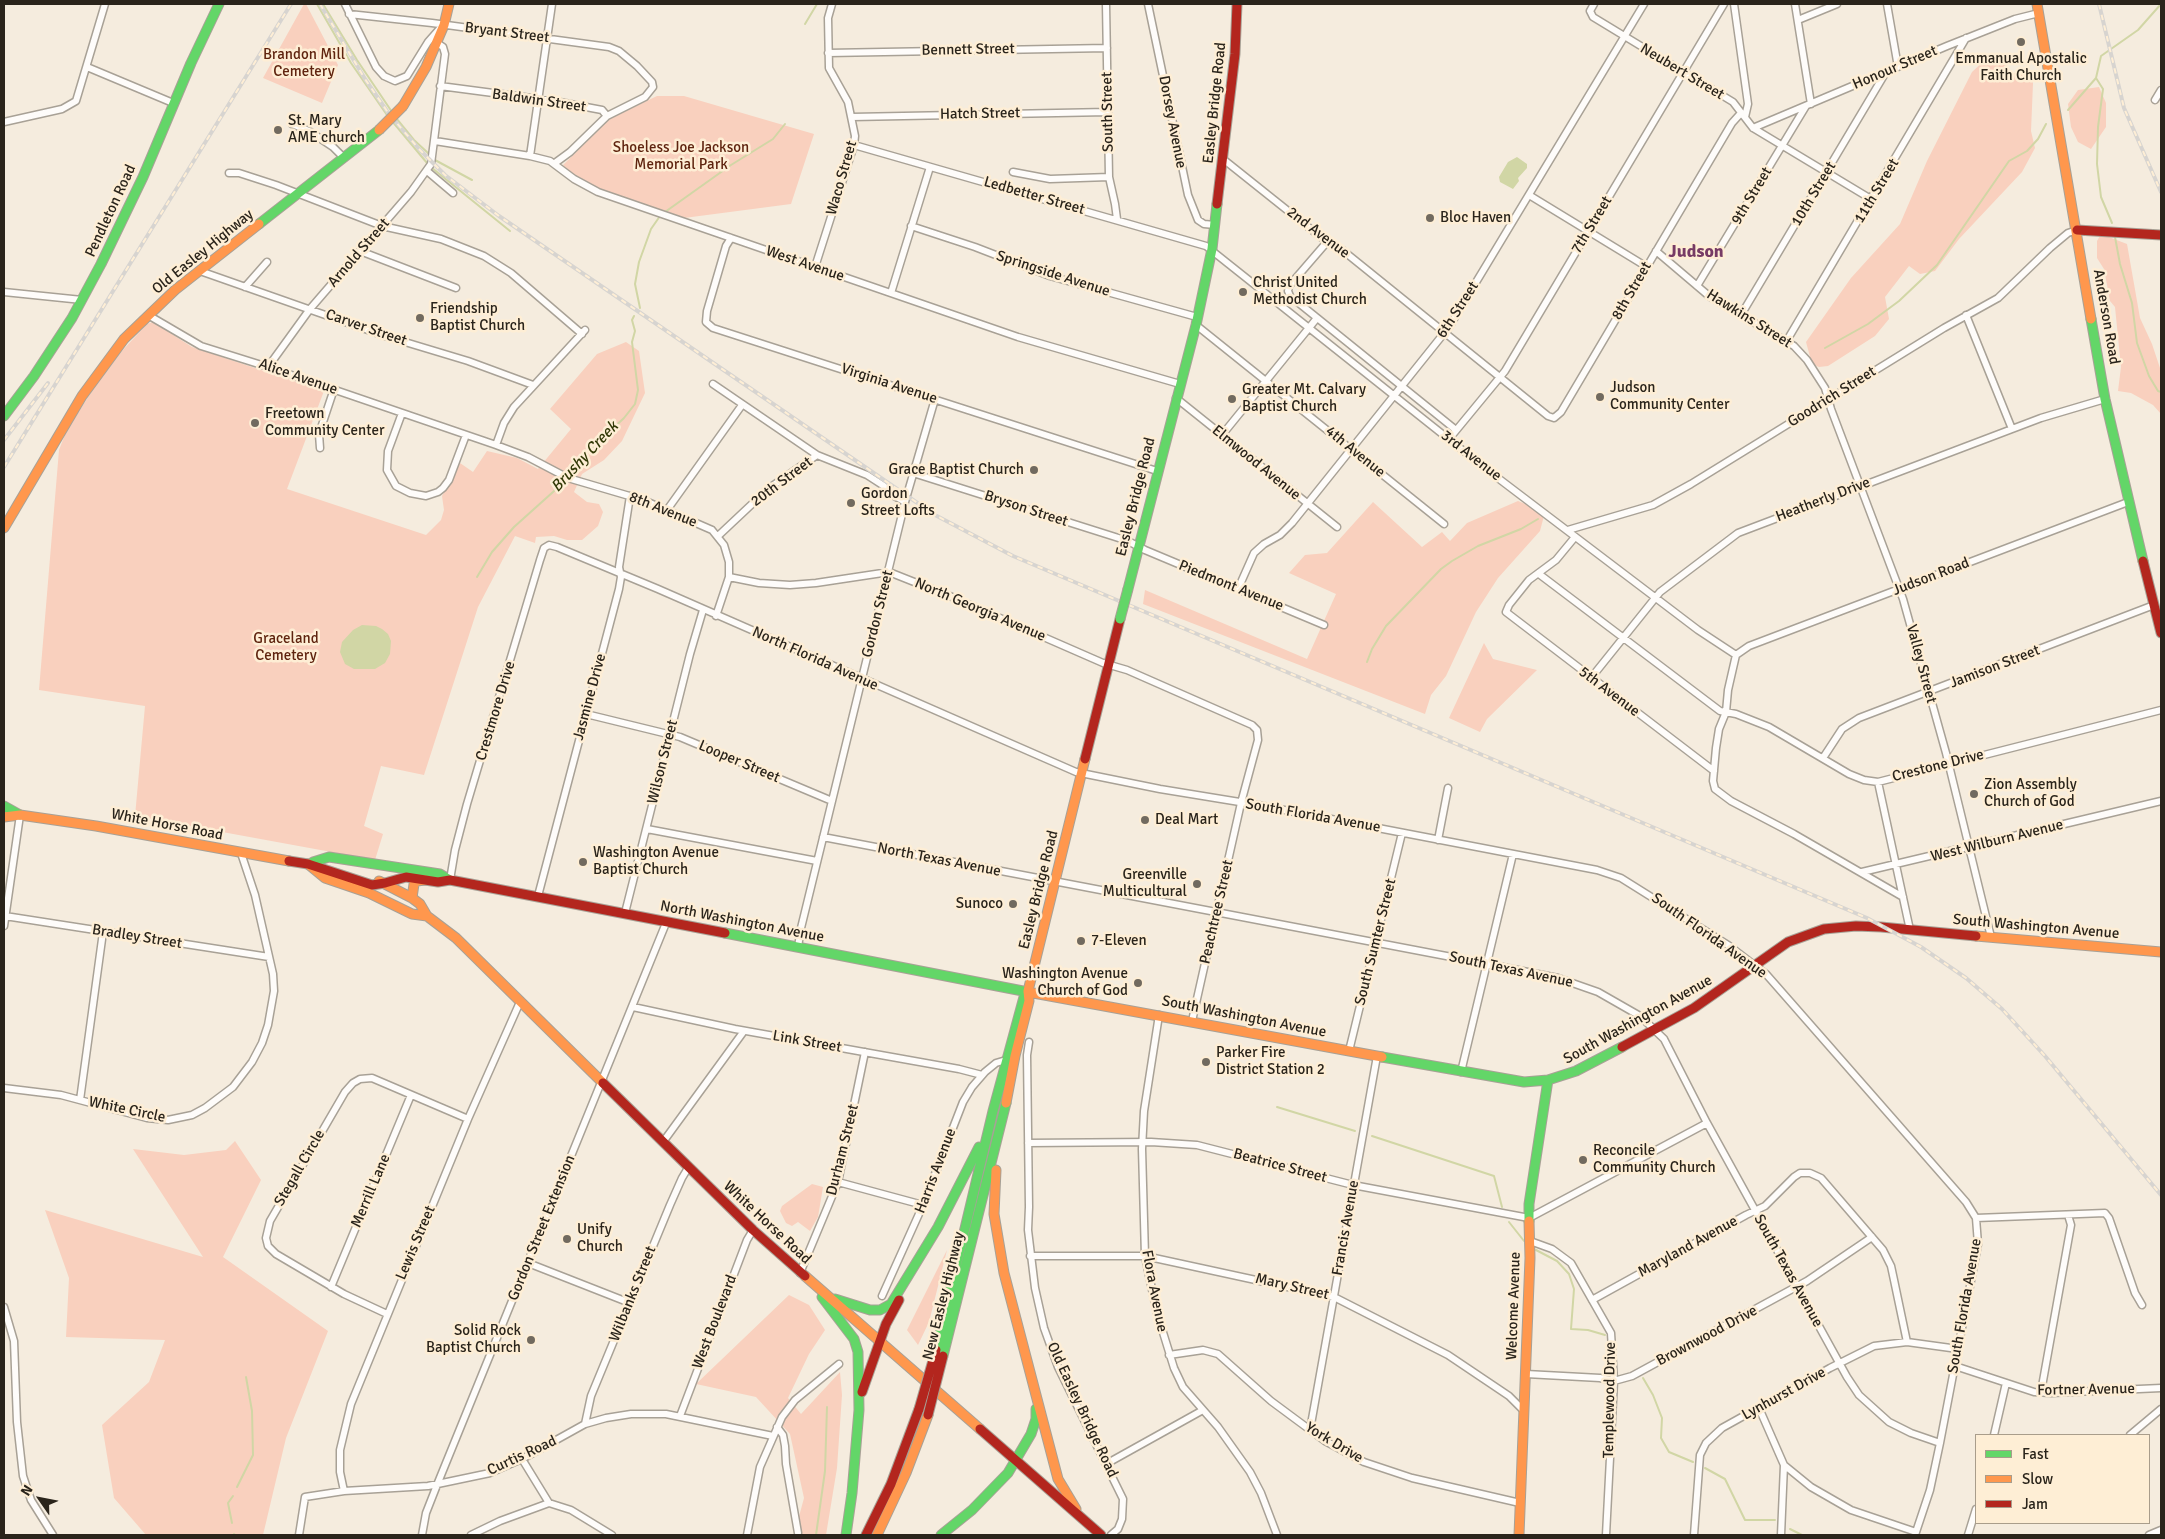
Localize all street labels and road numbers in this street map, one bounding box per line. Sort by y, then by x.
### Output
street label: Bryant Street [464,19,550,47]
street label: Bennett Street [921,40,1015,60]
street label: Neubert Street [1637,40,1727,104]
street label: Easley Bridge Road [1200,41,1230,165]
street label: Honour Street [1850,42,1940,94]
street label: South Street [1098,72,1118,152]
street label: Dorsey Avenue [1154,74,1190,170]
street label: Baldwin Street [491,86,587,116]
street label: Hatch Street [940,104,1020,124]
street label: Waco Street [823,139,861,217]
street label: 11th Street [1851,156,1903,226]
street label: 10th Street [1788,159,1840,229]
street label: Pendleton Road [82,162,140,260]
street label: 9th Street [1728,164,1776,228]
street label: Ledbetter Street [981,173,1087,219]
street label: 7th Street [1568,193,1616,257]
street label: 2nd Avenue [1283,203,1353,263]
street label: Old Easley Highway [149,206,257,298]
street label: Arnold Street [324,215,394,291]
street label: West Avenue [763,242,847,286]
street label: Springside Avenue [994,247,1112,301]
street label: 8th Street [1608,259,1656,323]
street label: Anderson Road [2089,268,2123,366]
street label: 6th Street [1433,278,1483,342]
street label: Hawkins Street [1703,286,1795,352]
street label: Carver Street [323,306,409,350]
street label: Alice Avenue [256,355,340,399]
street label: Virginia Avenue [839,360,939,408]
street label: Goodrich Street [1785,363,1879,431]
street label: Elmwood Avenue [1208,422,1304,504]
street label: 4th Avenue [1321,422,1389,482]
street label: 3rd Avenue [1437,427,1505,485]
street label: Easley Bridge Road [1113,436,1159,558]
street label: 20th Street [748,453,816,511]
street label: Heatherly Drive [1773,474,1873,526]
street label: Bryson Street [982,487,1070,531]
street label: 8th Avenue [626,488,700,532]
street label: Judson Road [1890,554,1972,600]
street label: Piedmont Avenue [1176,557,1286,615]
street label: Gordon Street [858,569,898,659]
street label: North Georgia Avenue [912,574,1048,646]
street label: North Florida Avenue [749,623,881,695]
street label: Valley Street [1902,623,1940,705]
street label: Jamison Street [1947,642,2043,692]
street label: Jasmine Drive [570,652,610,742]
street label: Crestmore Drive [472,659,520,763]
street label: 5th Avenue [1575,663,1643,721]
street label: Wilson Street [644,718,682,806]
street label: Looper Street [696,737,782,787]
street label: Crestone Drive [1890,746,1986,786]
street label: South Florida Avenue [1244,795,1382,837]
street label: White Horse Road [109,805,225,845]
street label: West Wilburn Avenue [1929,816,2065,866]
street label: Easley Bridge Road [1016,829,1062,951]
street label: North Texas Avenue [876,839,1002,881]
street label: Peachtree Street [1196,858,1238,966]
street label: South Sumter Street [1352,877,1400,1007]
street label: South Florida Avenue [1648,889,1770,983]
street label: North Washington Avenue [659,897,825,947]
street label: South Washington Avenue [1952,911,2120,943]
street label: Bradley Street [91,921,183,953]
street label: South Texas Avenue [1448,948,1574,992]
street label: South Washington Avenue [1561,972,1715,1068]
street label: South Washington Avenue [1160,992,1328,1042]
street label: Link Street [771,1027,843,1057]
street label: White Circle [87,1093,167,1127]
street label: Durham Street [823,1102,863,1198]
street label: Stegall Circle [271,1126,329,1210]
street label: Harris Avenue [911,1126,961,1216]
street label: Beatrice Street [1231,1145,1329,1187]
street label: Merrill Lane [347,1152,395,1230]
street label: Gordon Street Extension [505,1153,579,1303]
street label: White Horse Road [719,1178,815,1268]
street label: Francis Avenue [1329,1179,1363,1277]
street label: Lewis Street [392,1203,440,1283]
street label: Maryland Avenue [1635,1212,1741,1282]
street label: South Texas Avenue [1750,1212,1826,1330]
street label: New Easley Highway [919,1230,969,1362]
street label: South Florida Avenue [1944,1237,1986,1375]
street label: Wilbanks Street [606,1244,660,1344]
street label: Flora Avenue [1137,1248,1171,1334]
street label: Welcome Avenue [1503,1252,1525,1360]
street label: Mary Street [1253,1270,1331,1304]
street label: West Boulevard [689,1272,741,1372]
street label: Brownwood Drive [1654,1302,1760,1370]
street label: Old Easley Bridge Road [1043,1339,1121,1481]
street label: Templewood Drive [1600,1342,1620,1458]
street label: Lynhurst Drive [1739,1364,1829,1424]
street label: Fortner Avenue [2037,1380,2135,1400]
street label: York Drive [1302,1419,1366,1467]
street label: Curtis Road [484,1432,560,1480]

